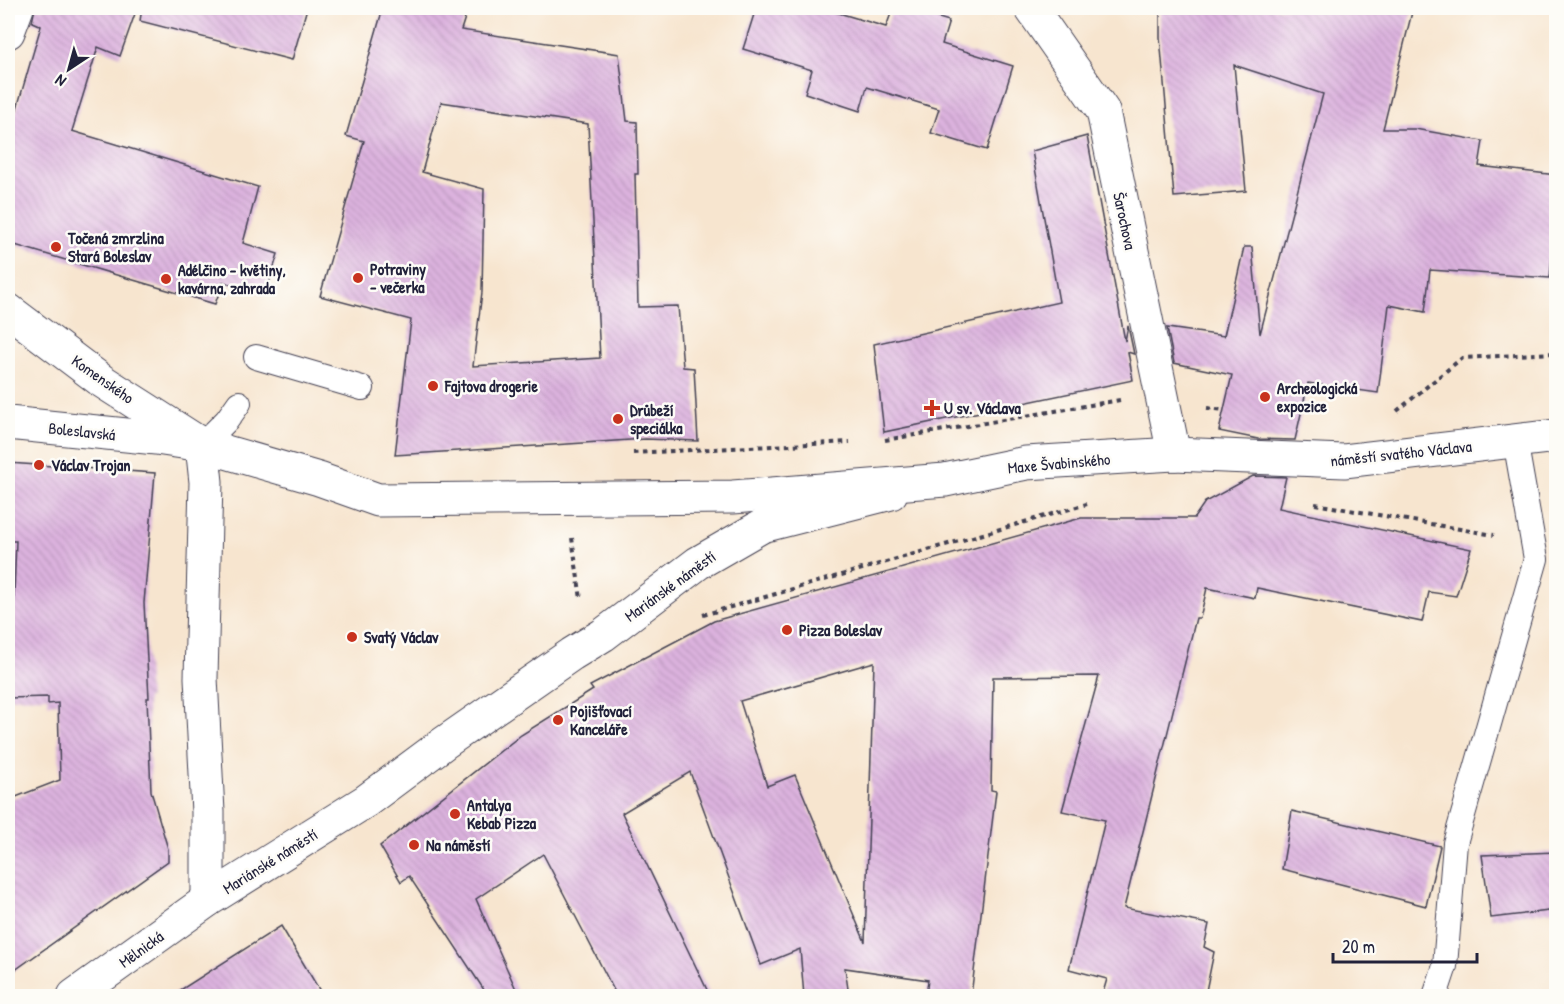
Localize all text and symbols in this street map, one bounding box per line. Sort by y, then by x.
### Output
north arrow [39,39,99,99]
text: N [50,69,70,93]
street label: Šarochova [1108,190,1142,252]
place label: Točená zmrzlina Stará Boleslav [67,227,165,267]
marker: Točená zmrzlina Stará Boleslav [49,240,63,254]
place label: Potraviny - večerka [370,258,426,298]
place label: Adélčino - květiny, kavárna, zahrada [178,259,286,299]
marker: Potraviny - večerka [351,271,365,285]
marker: Adélčino - květiny, kavárna, zahrada [159,272,173,286]
street label: Komenského [67,349,139,409]
place label: Fajtova drogerie [444,375,538,398]
place label: Archeologická expozice [1277,377,1358,418]
marker: Fajtova drogerie [426,379,440,393]
marker: Archeologická expozice [1258,390,1272,404]
place label: U sv. Václava [944,397,1022,419]
place label: Drůbeží speciálka [630,399,683,440]
marker: U sv. Václava [925,401,939,415]
marker: Drůbeží speciálka [611,412,625,426]
street label: Boleslavská [47,417,117,445]
street label: náměstí svatého Václava [1329,435,1473,471]
street label: Maxe Švabinského [1007,448,1112,478]
place label: Václav Trojan [51,454,130,476]
marker: Václav Trojan [32,458,46,472]
street label: Mariánské náměstí [620,545,720,627]
place label: Pizza Boleslav [799,619,883,641]
marker: Pizza Boleslav [780,623,794,637]
place label: Svatý Václav [364,626,439,649]
marker: Svatý Václav [345,630,359,644]
place label: Pojišťovací Kanceláře [570,700,632,740]
marker: Pojišťovací Kanceláře [551,713,565,727]
place label: Antalya Kebab Pizza [467,794,537,834]
marker: Antalya Kebab Pizza [448,807,462,821]
street label: Mariánské náměstí [218,823,322,899]
place label: Na náměstí [426,834,491,856]
marker: Na náměstí [407,838,421,852]
street label: Mělnická [114,925,168,973]
scale bar [1333,926,1477,964]
text: 20 m [1342,934,1375,959]

